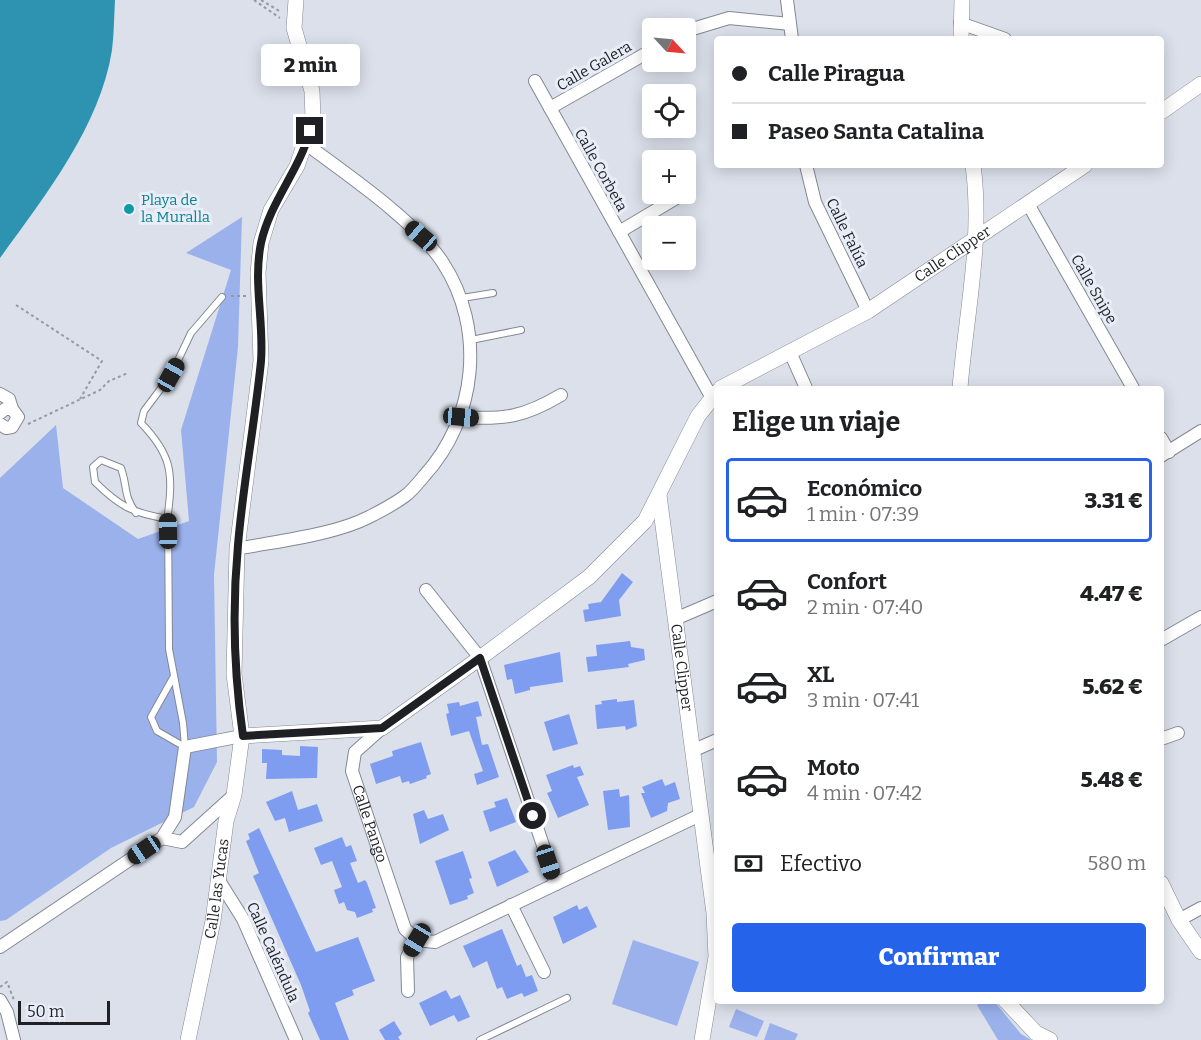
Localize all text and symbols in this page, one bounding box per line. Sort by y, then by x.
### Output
north arrow [642,18,696,72]
map controls [642,18,696,270]
street label: Calle Galera [553,37,635,95]
callout: 2 min [260,44,360,86]
text: 2 min [284,53,337,77]
text: Calle Piragua [768,60,905,87]
button: locate [642,84,696,138]
route end [296,117,323,144]
text: Paseo Santa Catalina [768,118,984,145]
street label: Calle Corbeta [571,125,631,215]
button: + [642,150,696,204]
place label: Playa de la Muralla [141,191,210,226]
street label: Calle Falúa [822,195,872,271]
marker: Playa de la Muralla [122,202,136,216]
button: − [642,216,696,270]
car [402,217,440,255]
street label: Calle Clipper [911,222,995,286]
street label: Calle Snipe [1067,251,1121,327]
car [154,355,188,395]
car [442,406,480,428]
text: Elige un viaje [732,406,900,438]
icon: car [735,473,789,527]
text: Económico [807,475,922,502]
text: 3.31 € [1084,487,1143,514]
text: 1 min · 07:39 [807,502,919,526]
car [159,513,177,549]
icon: car [735,566,789,620]
text: Confort [807,568,887,595]
text: 4.47 € [1080,580,1143,607]
text: 2 min · 07:40 [807,595,923,619]
street label: Calle Clipper [667,623,696,713]
icon: car [735,659,789,713]
text: XL [807,661,834,688]
text: 5.62 € [1082,673,1143,700]
text: 3 min · 07:41 [807,688,919,712]
icon: car [735,752,789,806]
text: Moto [807,754,860,781]
text: 5.48 € [1081,766,1143,793]
text: 4 min · 07:42 [807,781,922,805]
street label: Calle Pango [348,783,391,865]
route start [519,802,546,829]
car [124,832,164,868]
street label: Calle las Yucas [200,838,233,941]
car [534,842,562,882]
icon: cash [732,847,765,880]
text: Efectivo [780,850,862,877]
text: 580 m [1087,851,1146,875]
street label: Calle Caléndula [243,899,303,1005]
car [400,920,434,960]
button: Confirmar [732,923,1146,992]
scale bar [18,998,110,1026]
text: 50 m [27,1002,64,1021]

